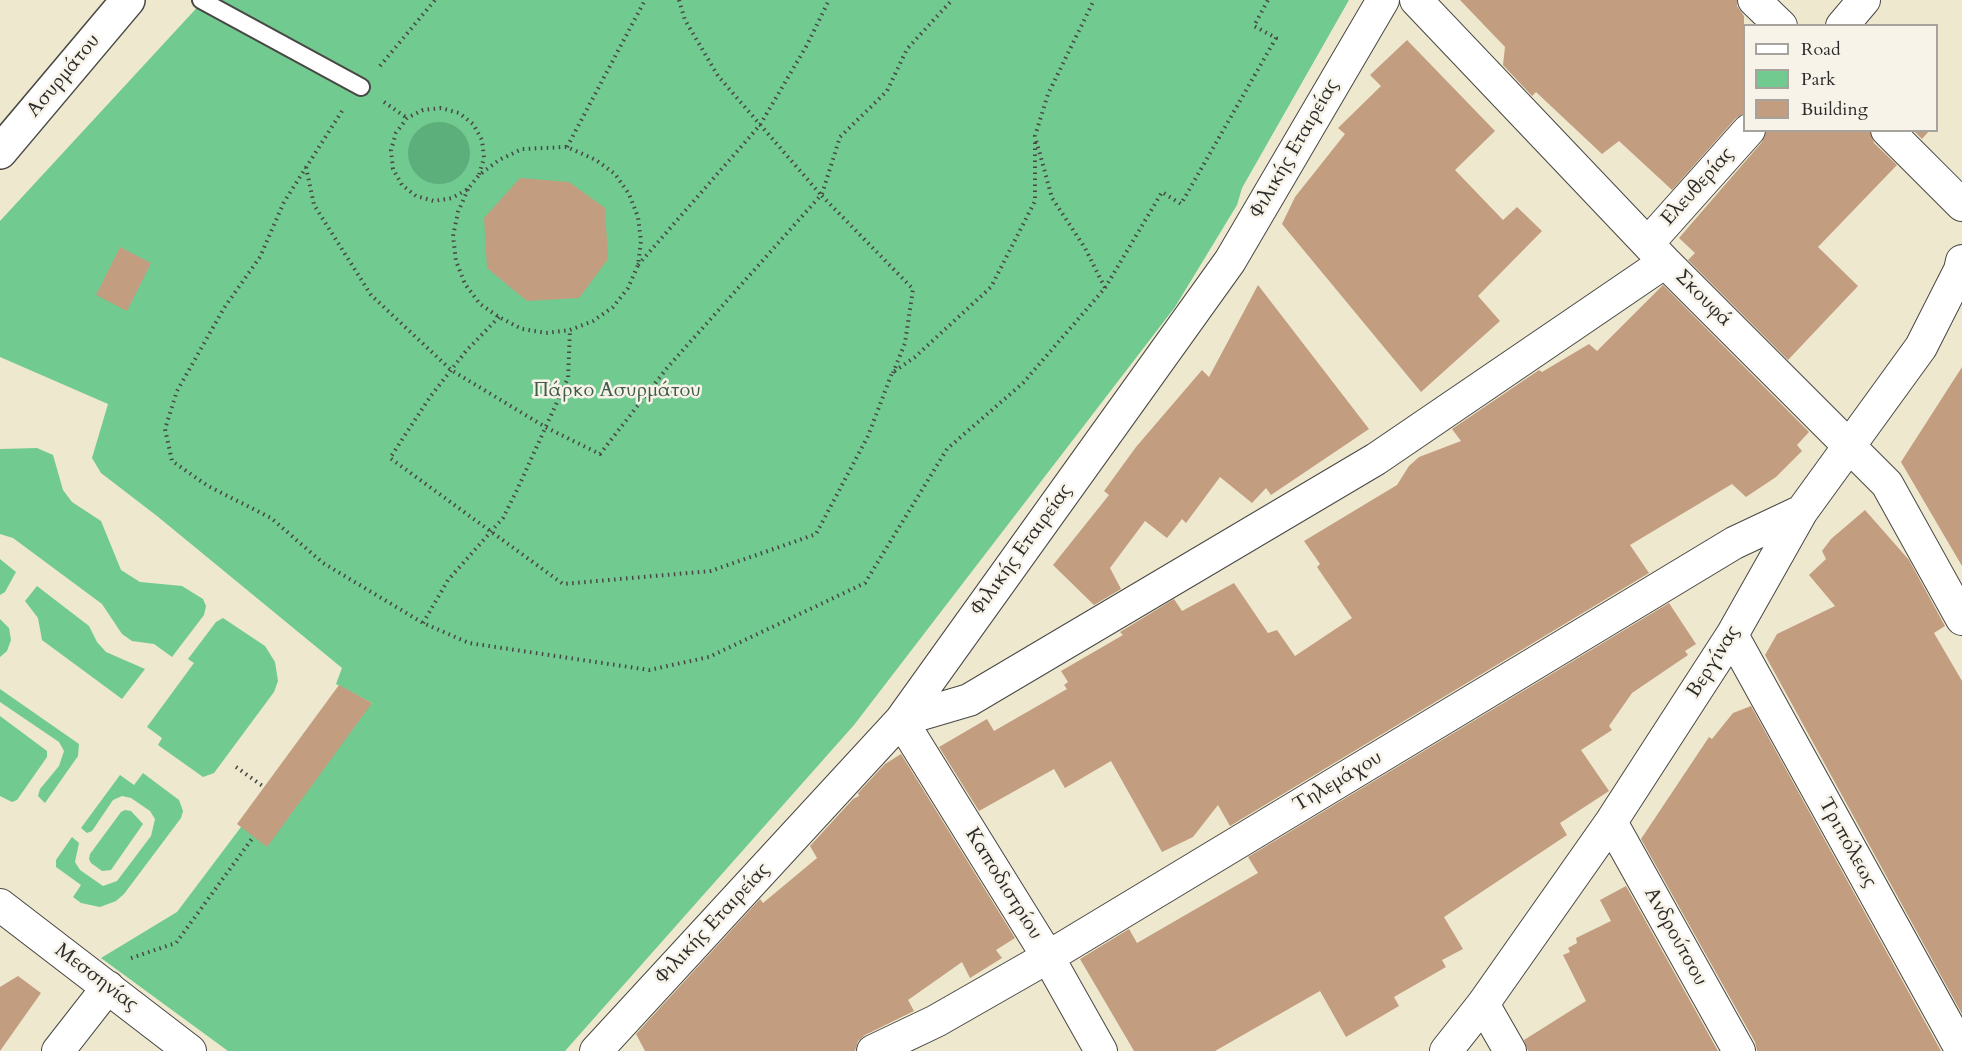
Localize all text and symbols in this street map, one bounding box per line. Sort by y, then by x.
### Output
legend [1743,24,1938,132]
street label: Ασυρμάτου [22,30,106,122]
text: Road [1801,37,1841,62]
text: Park [1801,67,1836,92]
street label: Φιλικής Εταιρείας [1245,75,1345,223]
text: Building [1801,97,1868,122]
street label: Ελευθερίας [1657,143,1739,231]
street label: Σκουφά [1669,265,1737,333]
park label: Πάρκο Ασυρμάτου [533,379,701,403]
street label: Φιλικής Εταιρείας [966,480,1078,620]
street label: Βεργίνας [1683,622,1745,702]
street label: Τηλεμάχου [1289,746,1387,818]
street label: Τριπόλεως [1813,794,1881,892]
street label: Καποδιστρίου [959,824,1047,944]
street label: Φιλικής Εταιρείας [651,858,775,990]
street label: Ανδρούτσου [1638,884,1712,990]
street label: Μεσσηνίας [50,939,142,1017]

